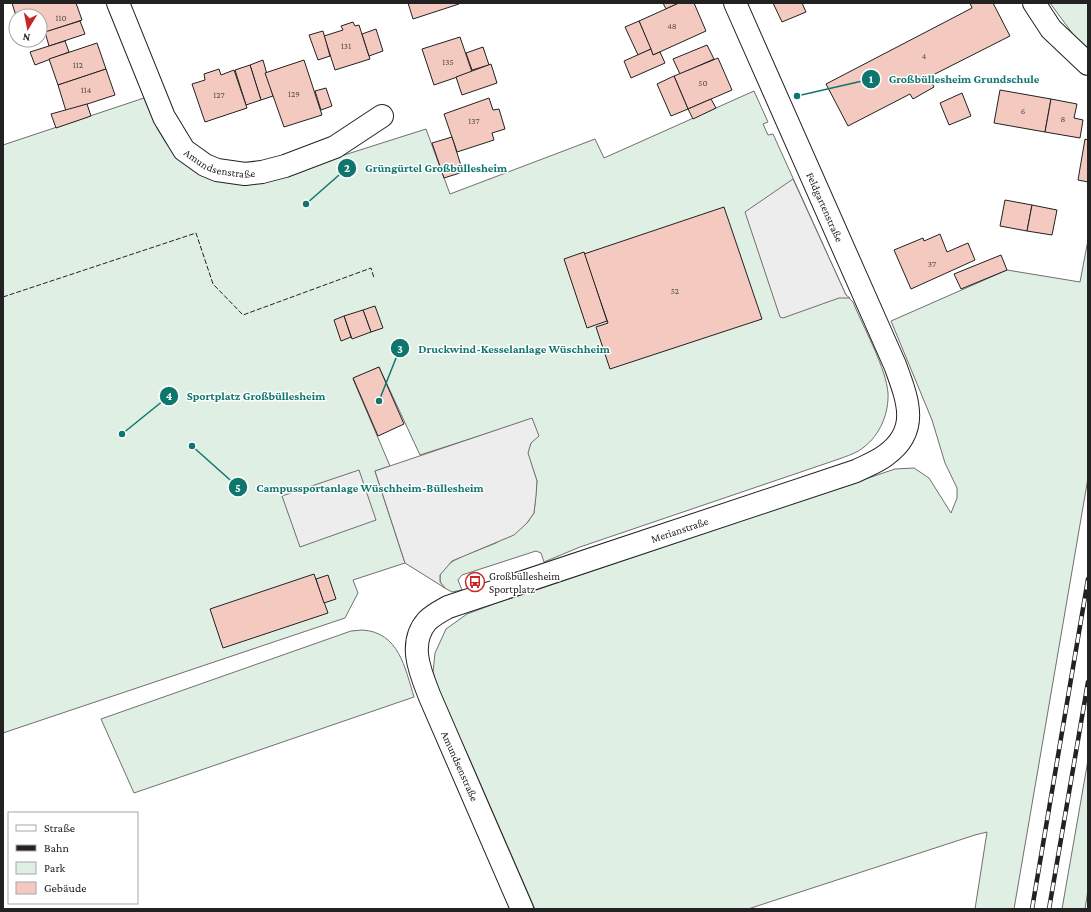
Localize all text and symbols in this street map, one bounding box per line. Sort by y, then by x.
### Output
north arrow [8,8,48,48]
house number: 110 [55,13,67,23]
house number: 48 [667,21,677,31]
text: N [21,31,31,44]
house number: 131 [341,41,351,51]
house number: 4 [922,51,927,61]
house number: 135 [442,57,454,67]
house number: 112 [73,60,83,70]
callout: Großbüllesheim Grundschule [861,67,1047,91]
text: 1 [869,72,874,86]
text: Großbüllesheim Grundschule [889,72,1040,86]
house number: 50 [698,78,708,88]
house number: 114 [81,85,92,95]
house number: 129 [288,89,300,99]
house number: 127 [213,90,225,100]
house number: 6 [1021,106,1026,116]
house number: 8 [1061,114,1066,124]
house number: 137 [468,116,480,126]
street label: Amundsenstraße [182,146,256,180]
callout: Grüngürtel Großbüllesheim [337,156,515,180]
text: 2 [344,161,350,175]
text: Grüngürtel Großbüllesheim [365,161,508,175]
street label: Feldgartenstraße [803,170,846,244]
house number: 37 [928,259,936,269]
house number: 52 [671,286,679,296]
callout: Druckwind-Kesselanlage Wüschheim [390,336,618,360]
text: 3 [397,342,403,356]
text: Druckwind-Kesselanlage Wüschheim [418,342,611,356]
callout: Sportplatz Großbüllesheim [159,384,333,408]
text: 4 [166,389,173,403]
text: Sportplatz Großbüllesheim [187,389,326,403]
callout: Campussportanlage Wüschheim-Büllesheim [228,475,491,499]
text: 5 [235,481,241,495]
text: Campussportanlage Wüschheim-Büllesheim [256,481,485,495]
street label: Merianstraße [649,515,710,545]
place label: Großbüllesheim Sportplatz [489,570,560,596]
bus stop icon: Großbüllesheim Sportplatz [464,571,486,593]
street label: Amundsenstraße [439,729,481,803]
legend [8,812,138,904]
text: Straße [44,821,75,835]
text: Bahn [44,841,70,855]
text: Park [44,861,66,875]
text: Gebäude [44,881,86,895]

